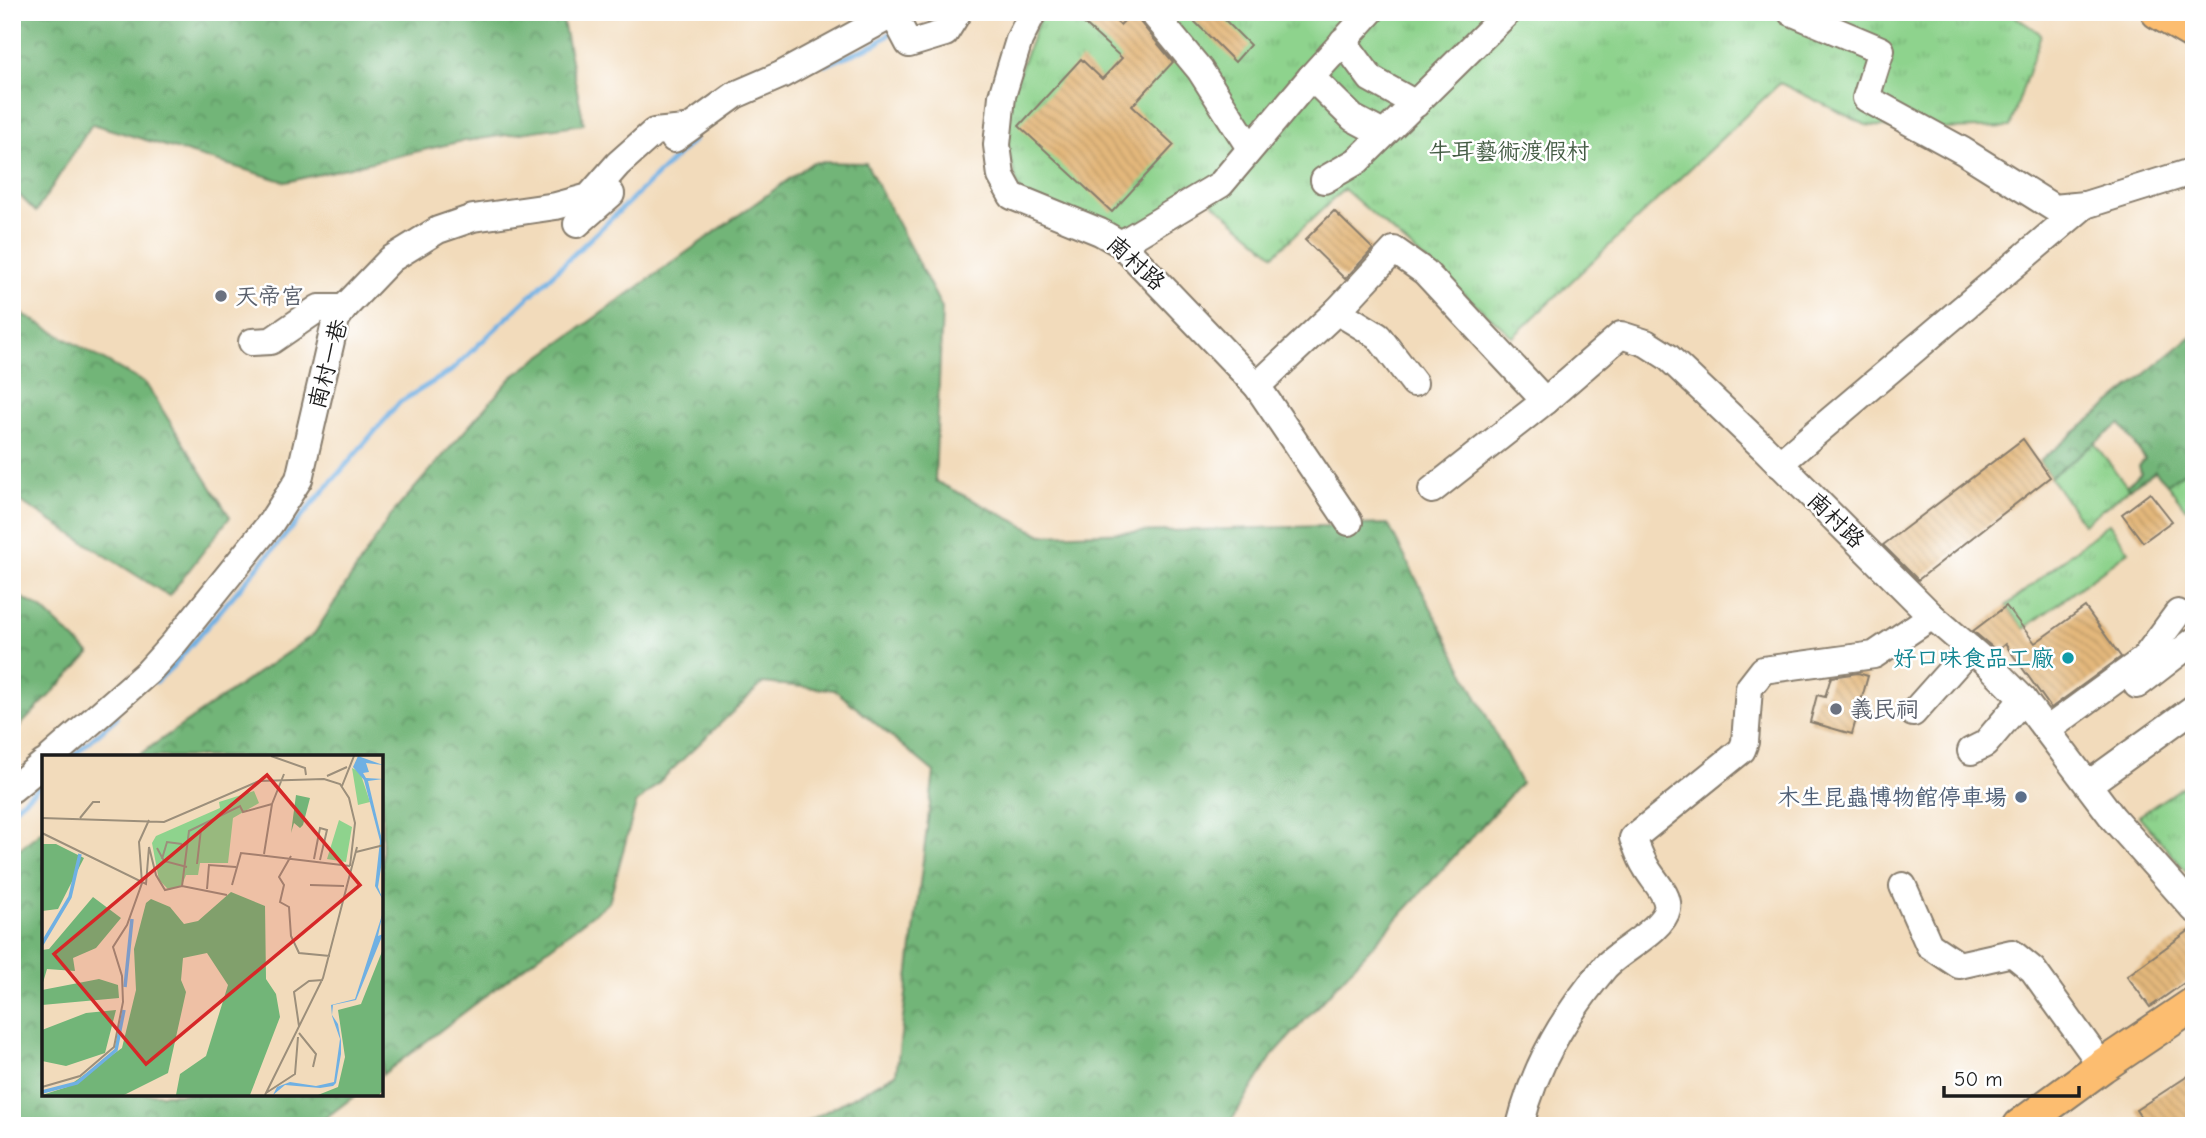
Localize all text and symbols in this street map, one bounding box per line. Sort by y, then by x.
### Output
park label: 牛耳藝術渡假村 [1429,138,1590,165]
street label: 南村路 [1101,230,1171,296]
place label: 天帝宮 [235,283,304,310]
marker: 天帝宮 [213,288,229,304]
street label: 南村一巷 [303,315,353,412]
street label: 南村路 [1802,486,1870,554]
place label: 好口味食品工廠 [1893,645,2054,672]
marker: 好口味食品工廠 [2060,650,2076,666]
place label: 義民祠 [1850,696,1919,723]
marker: 義民祠 [1828,701,1844,717]
inset map [42,755,383,1096]
place label: 木生昆蟲博物館停車場 [1777,784,2007,811]
marker: 木生昆蟲博物館停車場 [2013,789,2029,805]
scale bar [1944,1054,2078,1098]
text: 50 m [1954,1067,2003,1091]

